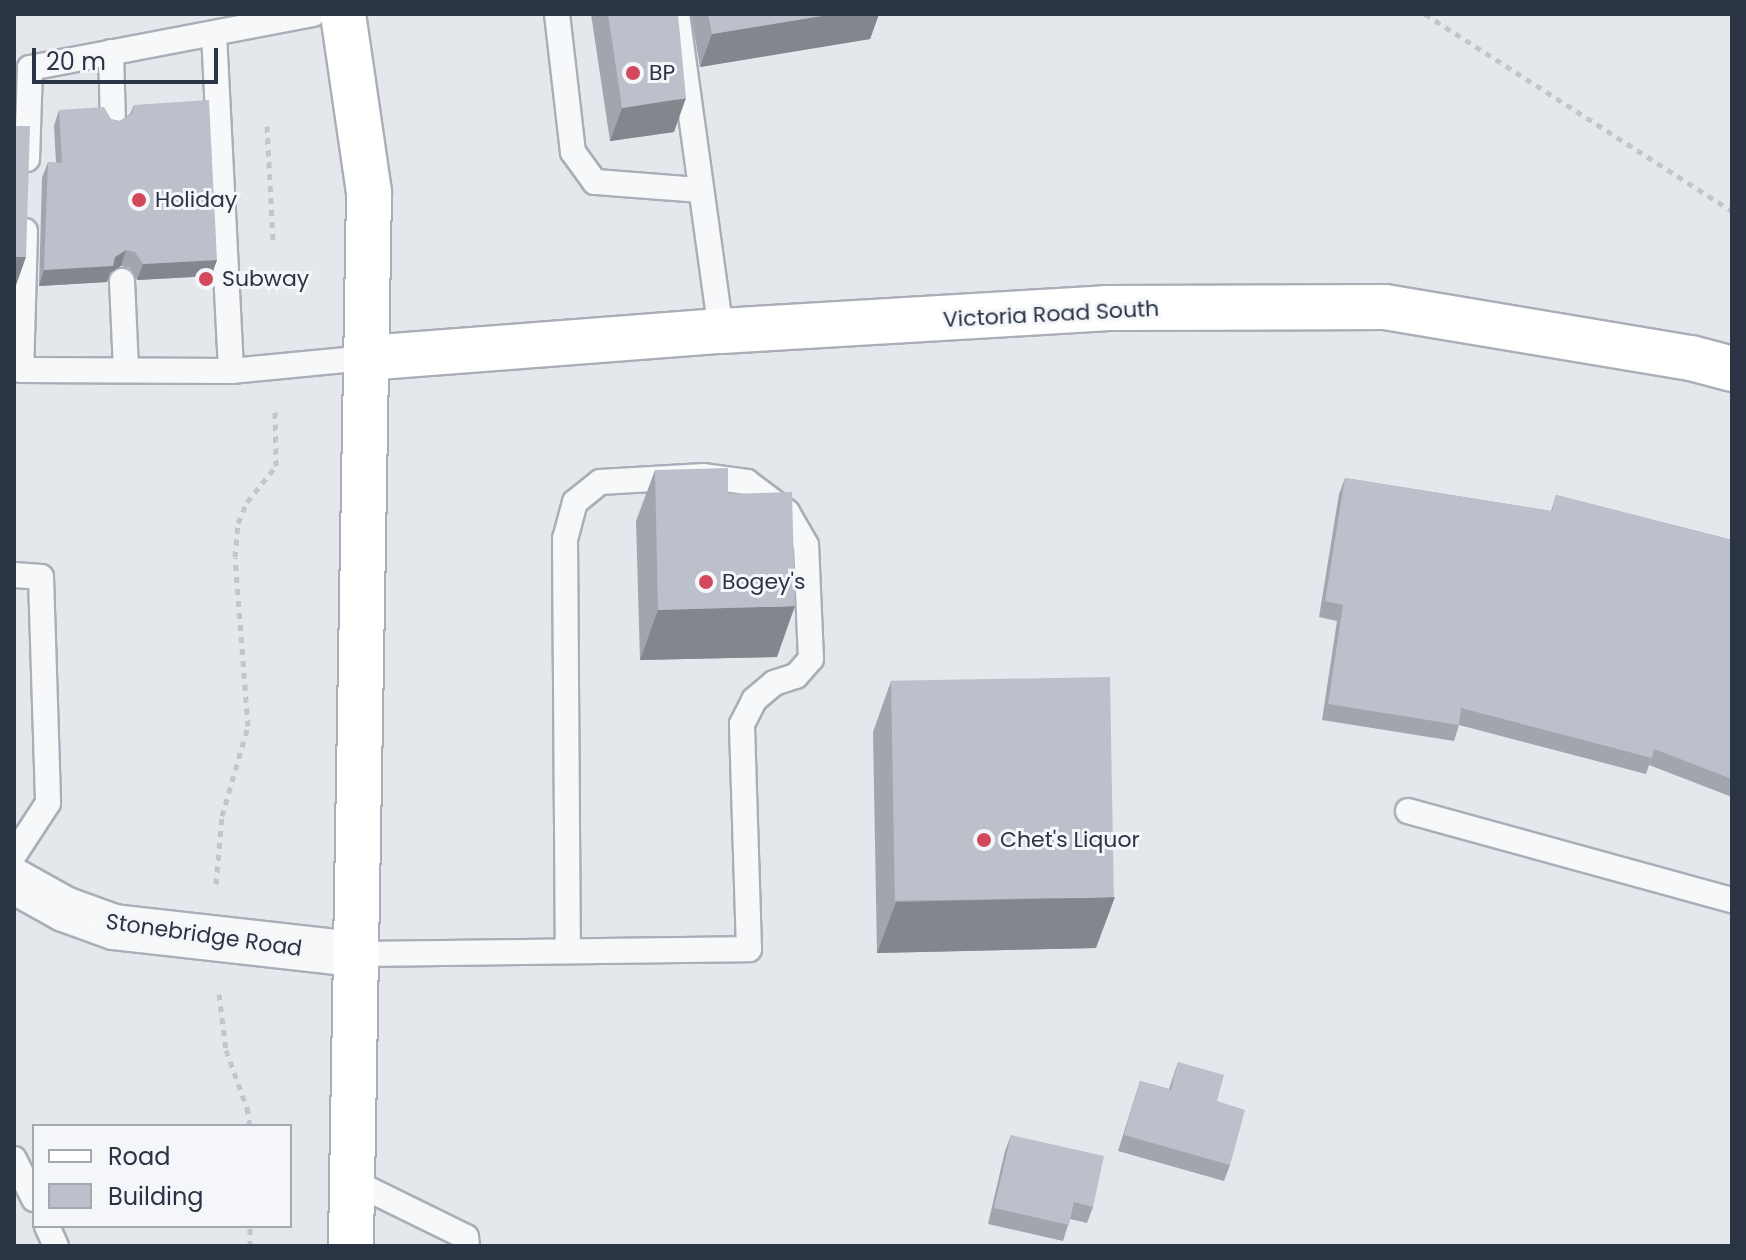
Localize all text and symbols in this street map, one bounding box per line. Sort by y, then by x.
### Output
scale bar [36,32,222,82]
text: 20 m [46,45,106,78]
place label: BP [649,60,675,86]
marker: BP [624,64,642,82]
place label: Holiday [155,187,237,213]
marker: Holiday [130,191,148,209]
place label: Subway [222,266,309,292]
marker: Subway [197,270,215,288]
street label: Victoria Road South [942,295,1160,333]
place label: Bogey's [722,569,805,595]
marker: Bogey's [697,573,715,591]
place label: Chet's Liquor [1000,827,1140,853]
marker: Chet's Liquor [975,831,993,849]
street label: Stonebridge Road [104,908,304,962]
legend [32,1124,292,1228]
text: Road [108,1140,170,1173]
text: Building [108,1180,204,1213]

